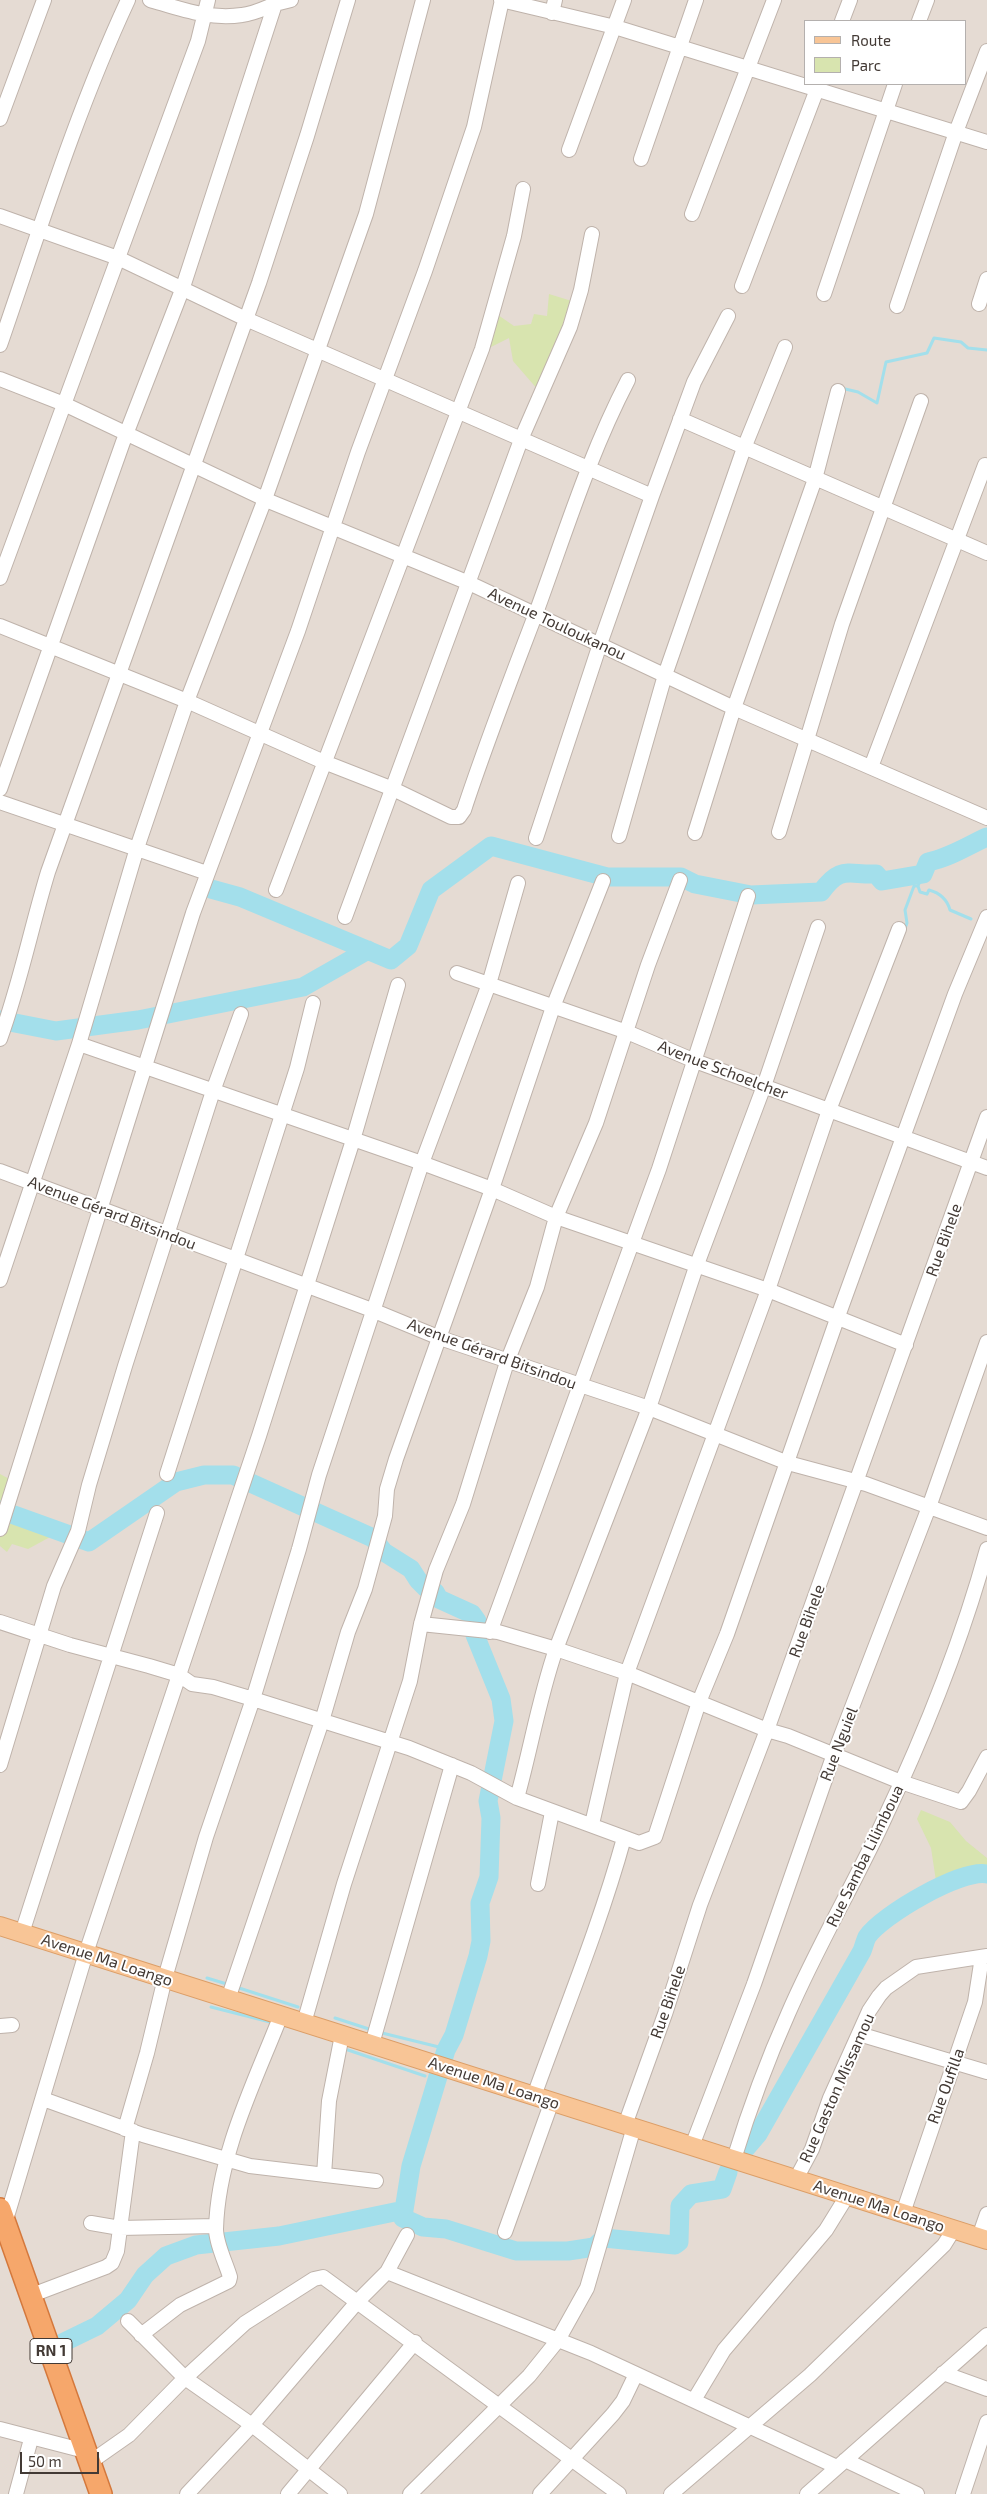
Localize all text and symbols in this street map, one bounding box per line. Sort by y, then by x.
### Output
legend [804,20,967,85]
text: Route [851,31,891,49]
text: Parc [851,56,881,74]
street label: Avenue Touloukanou [485,584,629,664]
street label: Avenue Schoelcher [655,1036,791,1104]
street label: Avenue Gérard Bitsindou [25,1172,199,1254]
street label: Rue Bihele [922,1201,966,1279]
street label: Avenue Gérard Bitsindou [405,1314,579,1394]
street label: Rue Bihele [785,1582,829,1660]
street label: Rue Nguiel [816,1704,862,1784]
street label: Rue Samba Lilimboua [822,1782,908,1930]
street label: Avenue Ma Loango [39,1930,175,1990]
street label: Rue Bihele [647,1963,689,2041]
street label: Rue Gaston Missamou [795,2010,879,2166]
street label: Rue Oufilla [923,2046,969,2126]
street label: Avenue Ma Loango [426,2053,562,2113]
street label: Avenue Ma Loango [811,2176,947,2236]
road number: RN 1 [30,2338,72,2364]
scale bar [22,2442,101,2474]
text: 50 m [28,2452,62,2470]

